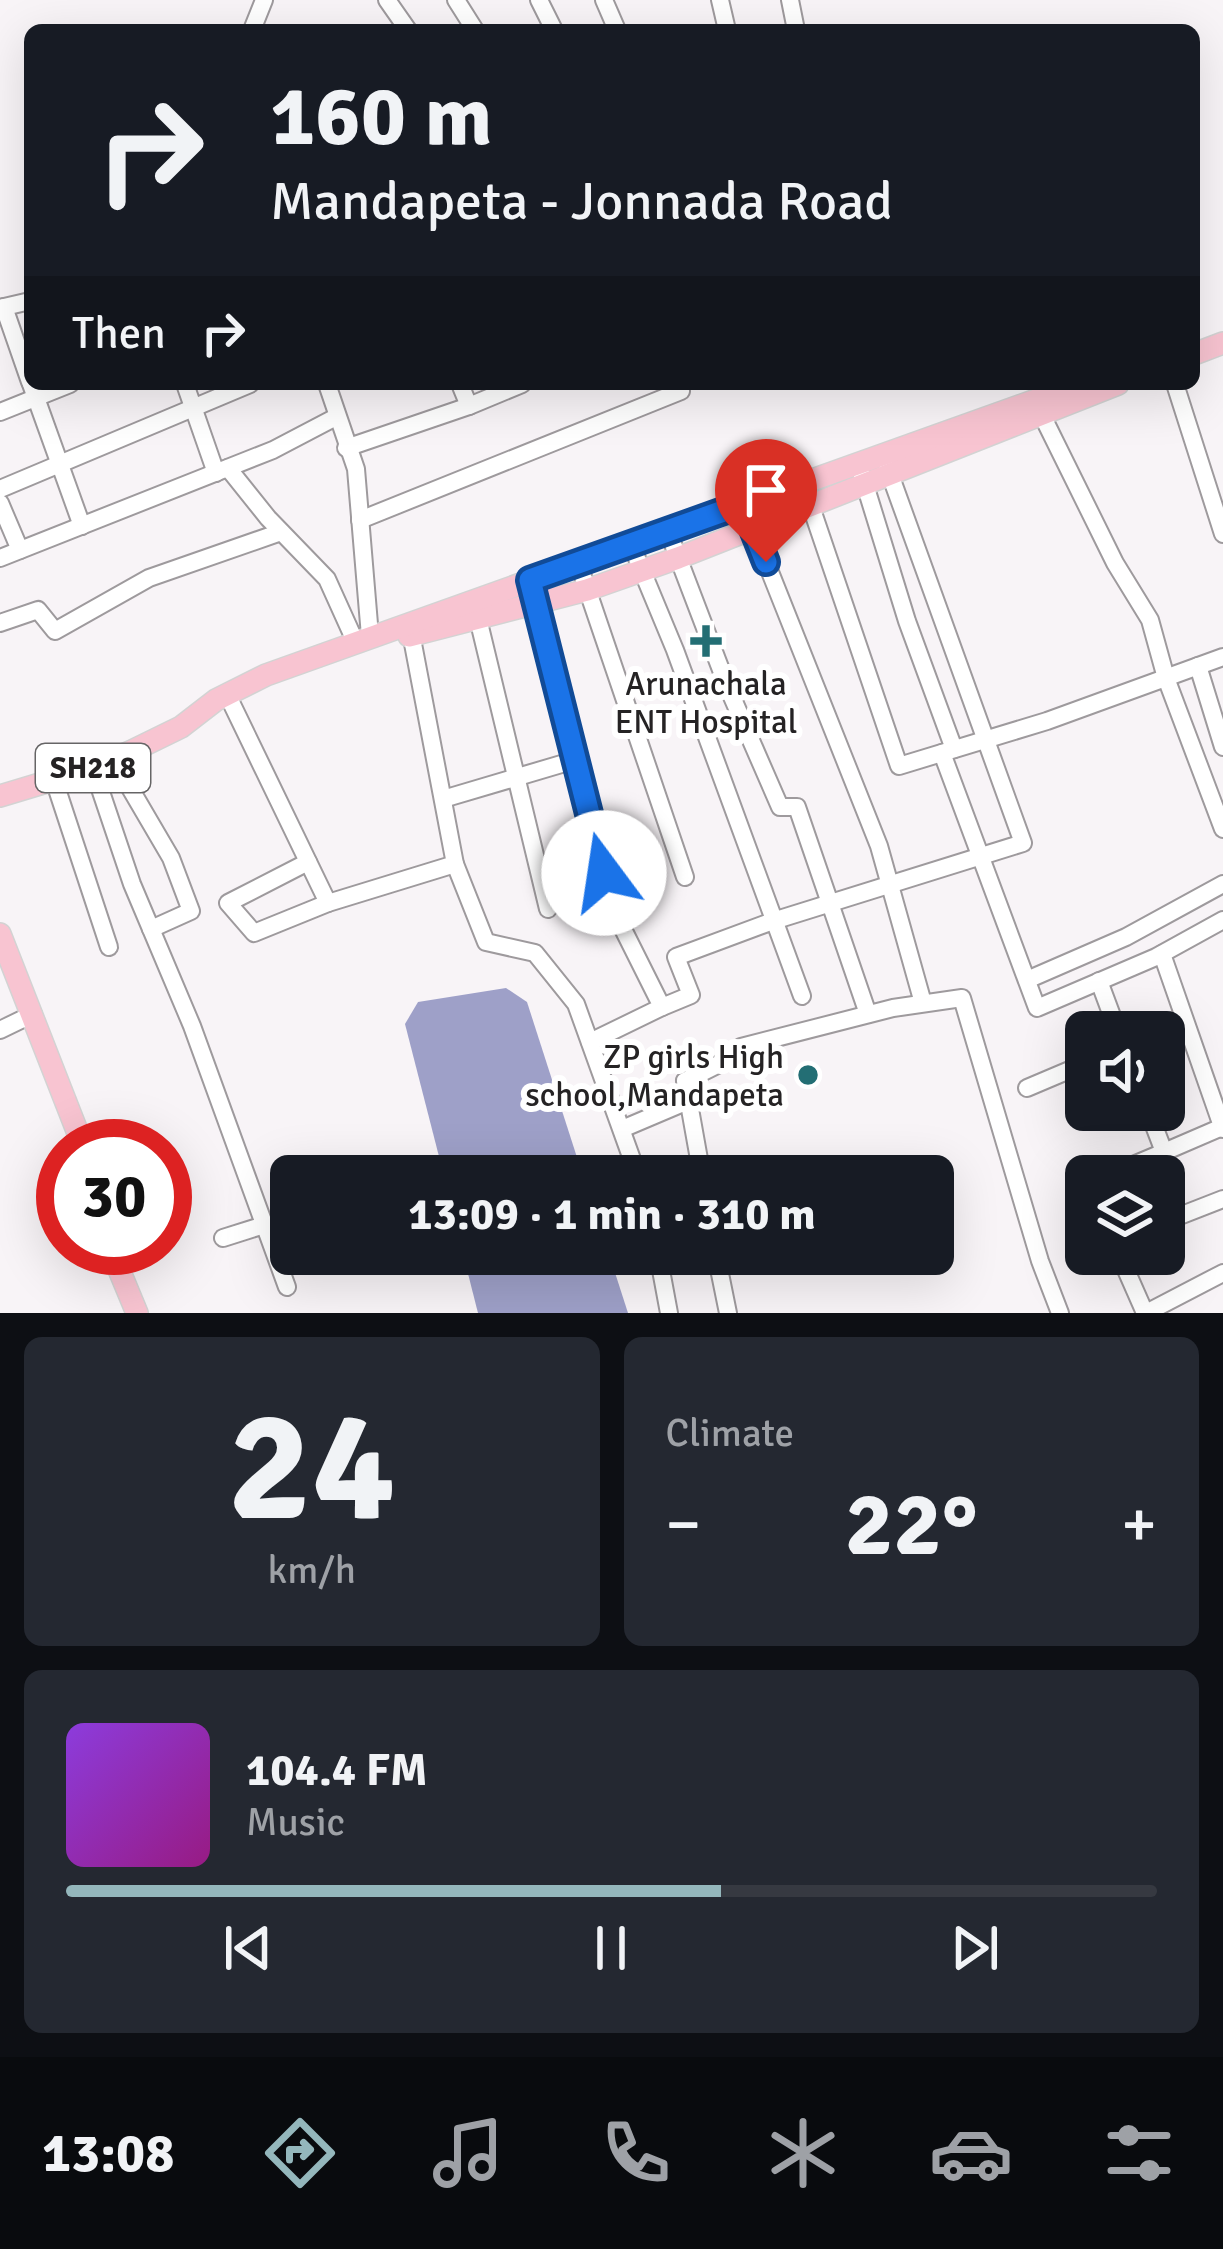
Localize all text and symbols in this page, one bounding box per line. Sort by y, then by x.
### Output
text: 160 m [270,65,492,169]
icon: right [72,72,228,228]
text: Mandapeta - Jonnada Road [270,168,893,235]
icon: right [190,300,256,366]
text: Then [72,306,166,361]
pin [715,439,817,562]
icon: arrive [733,457,799,523]
marker: Arunachala ENT Hospital [690,625,722,657]
place label: Arunachala ENT Hospital [615,664,797,743]
road number: SH218 [36,744,150,792]
position arrow [541,810,667,936]
map controls [1065,1011,1185,1275]
button: sound [1065,1011,1185,1131]
place label: ZP girls High school,Mandapeta [525,1037,784,1116]
marker: ZP girls High school,Mandapeta [795,1062,821,1088]
speed limit sign: 30 [36,1119,192,1275]
button: layers [1065,1155,1185,1275]
text: 13:09 · 1 min · 310 m [408,1187,816,1242]
text: 24 [228,1371,396,1564]
text: Climate [666,1409,794,1457]
text: 22° [845,1469,978,1580]
text: − [666,1484,701,1565]
text: + [1121,1484,1157,1565]
text: km/h [268,1546,356,1594]
text: 104.4 FM [246,1743,428,1798]
text: Music [246,1798,345,1846]
icon: previous [215,1915,281,1981]
icon: pause [578,1915,644,1981]
icon: next [942,1915,1008,1981]
icon: directions [258,2111,342,2195]
icon: music [426,2111,510,2195]
icon: phone [594,2111,678,2195]
icon: climate [761,2111,845,2195]
icon: car [929,2111,1013,2195]
icon: filters [1097,2111,1181,2195]
text: 13:08 [42,2120,174,2187]

